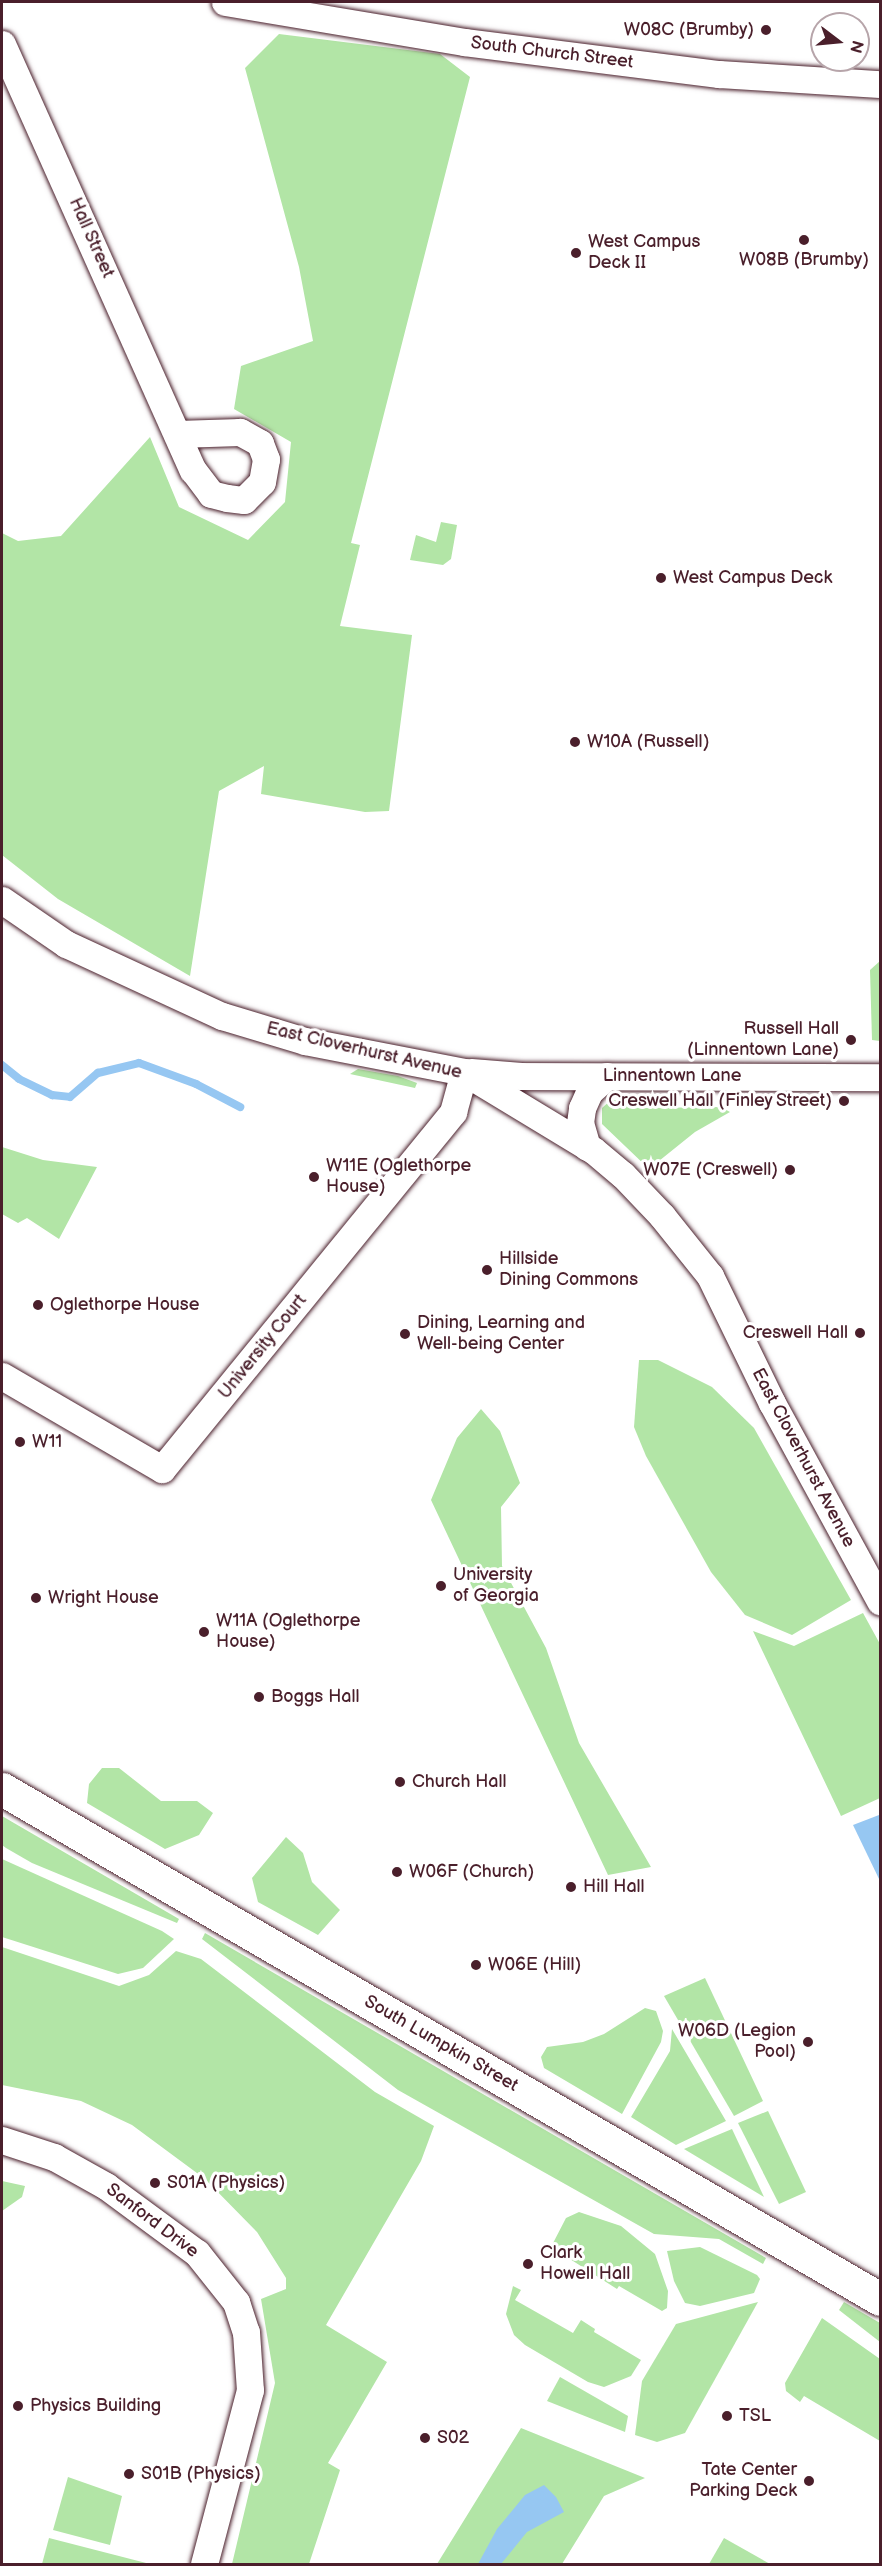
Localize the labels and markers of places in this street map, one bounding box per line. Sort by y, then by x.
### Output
place label: W08C (Brumby) [624,19,754,41]
marker: W08C (Brumby) [759,23,773,37]
place label: West Campus Deck II [588,232,700,274]
marker: W08B (Brumby) [797,233,811,247]
marker: West Campus Deck II [569,246,583,260]
place label: W08B (Brumby) [739,249,869,271]
place label: West Campus Deck [673,567,832,589]
marker: West Campus Deck [654,571,668,585]
place label: W10A (Russell) [587,731,709,753]
marker: W10A (Russell) [568,735,582,749]
place label: Russell Hall (Linnentown Lane) [687,1019,839,1062]
marker: Russell Hall (Linnentown Lane) [844,1033,858,1047]
place label: Creswell Hall (Finley Street) [607,1090,832,1112]
marker: Creswell Hall (Finley Street) [837,1094,851,1108]
place label: W11E (Oglethorpe House) [326,1156,471,1198]
place label: W07E (Creswell) [643,1159,778,1181]
marker: W07E (Creswell) [783,1163,797,1177]
marker: W11E (Oglethorpe House) [307,1170,321,1184]
place label: Hillside Dining Commons [499,1249,638,1292]
marker: Hillside Dining Commons [480,1263,494,1277]
place label: Oglethorpe House [50,1294,199,1316]
marker: Oglethorpe House [31,1298,45,1312]
place label: Dining, Learning and Well-being Center [417,1313,585,1356]
place label: Creswell Hall [743,1322,848,1344]
marker: Creswell Hall [853,1326,867,1340]
marker: Dining, Learning and Well-being Center [398,1327,412,1341]
place label: W11 [32,1431,62,1453]
marker: W11 [13,1435,27,1449]
place label: University of Georgia [453,1565,539,1608]
marker: University of Georgia [434,1579,448,1593]
place label: Wright House [48,1587,159,1609]
marker: Wright House [29,1591,43,1605]
place label: W11A (Oglethorpe House) [216,1611,360,1654]
marker: W11A (Oglethorpe House) [197,1625,211,1639]
place label: Boggs Hall [271,1686,360,1708]
marker: Boggs Hall [252,1690,266,1704]
place label: Church Hall [412,1771,507,1793]
marker: Church Hall [393,1775,407,1789]
place label: W06F (Church) [409,1861,534,1883]
marker: W06F (Church) [390,1865,404,1879]
place label: Hill Hall [583,1876,645,1898]
marker: Hill Hall [564,1880,578,1894]
place label: W06E (Hill) [488,1954,581,1976]
marker: W06E (Hill) [469,1958,483,1972]
place label: W06D (Legion Pool) [678,2021,796,2064]
marker: W06D (Legion Pool) [801,2035,815,2049]
place label: S01A (Physics) [167,2172,285,2194]
marker: S01A (Physics) [148,2176,162,2190]
place label: Clark Howell Hall [540,2243,630,2286]
marker: Clark Howell Hall [521,2257,535,2271]
place label: Physics Building [30,2395,161,2417]
marker: Physics Building [11,2399,25,2413]
place label: TSL [739,2405,771,2427]
marker: TSL [720,2409,734,2423]
place label: S02 [437,2427,469,2449]
marker: S02 [418,2431,432,2445]
place label: Tate Center Parking Deck [689,2460,797,2502]
place label: S01B (Physics) [141,2463,261,2485]
marker: S01B (Physics) [122,2467,136,2481]
marker: Tate Center Parking Deck [802,2474,816,2488]

